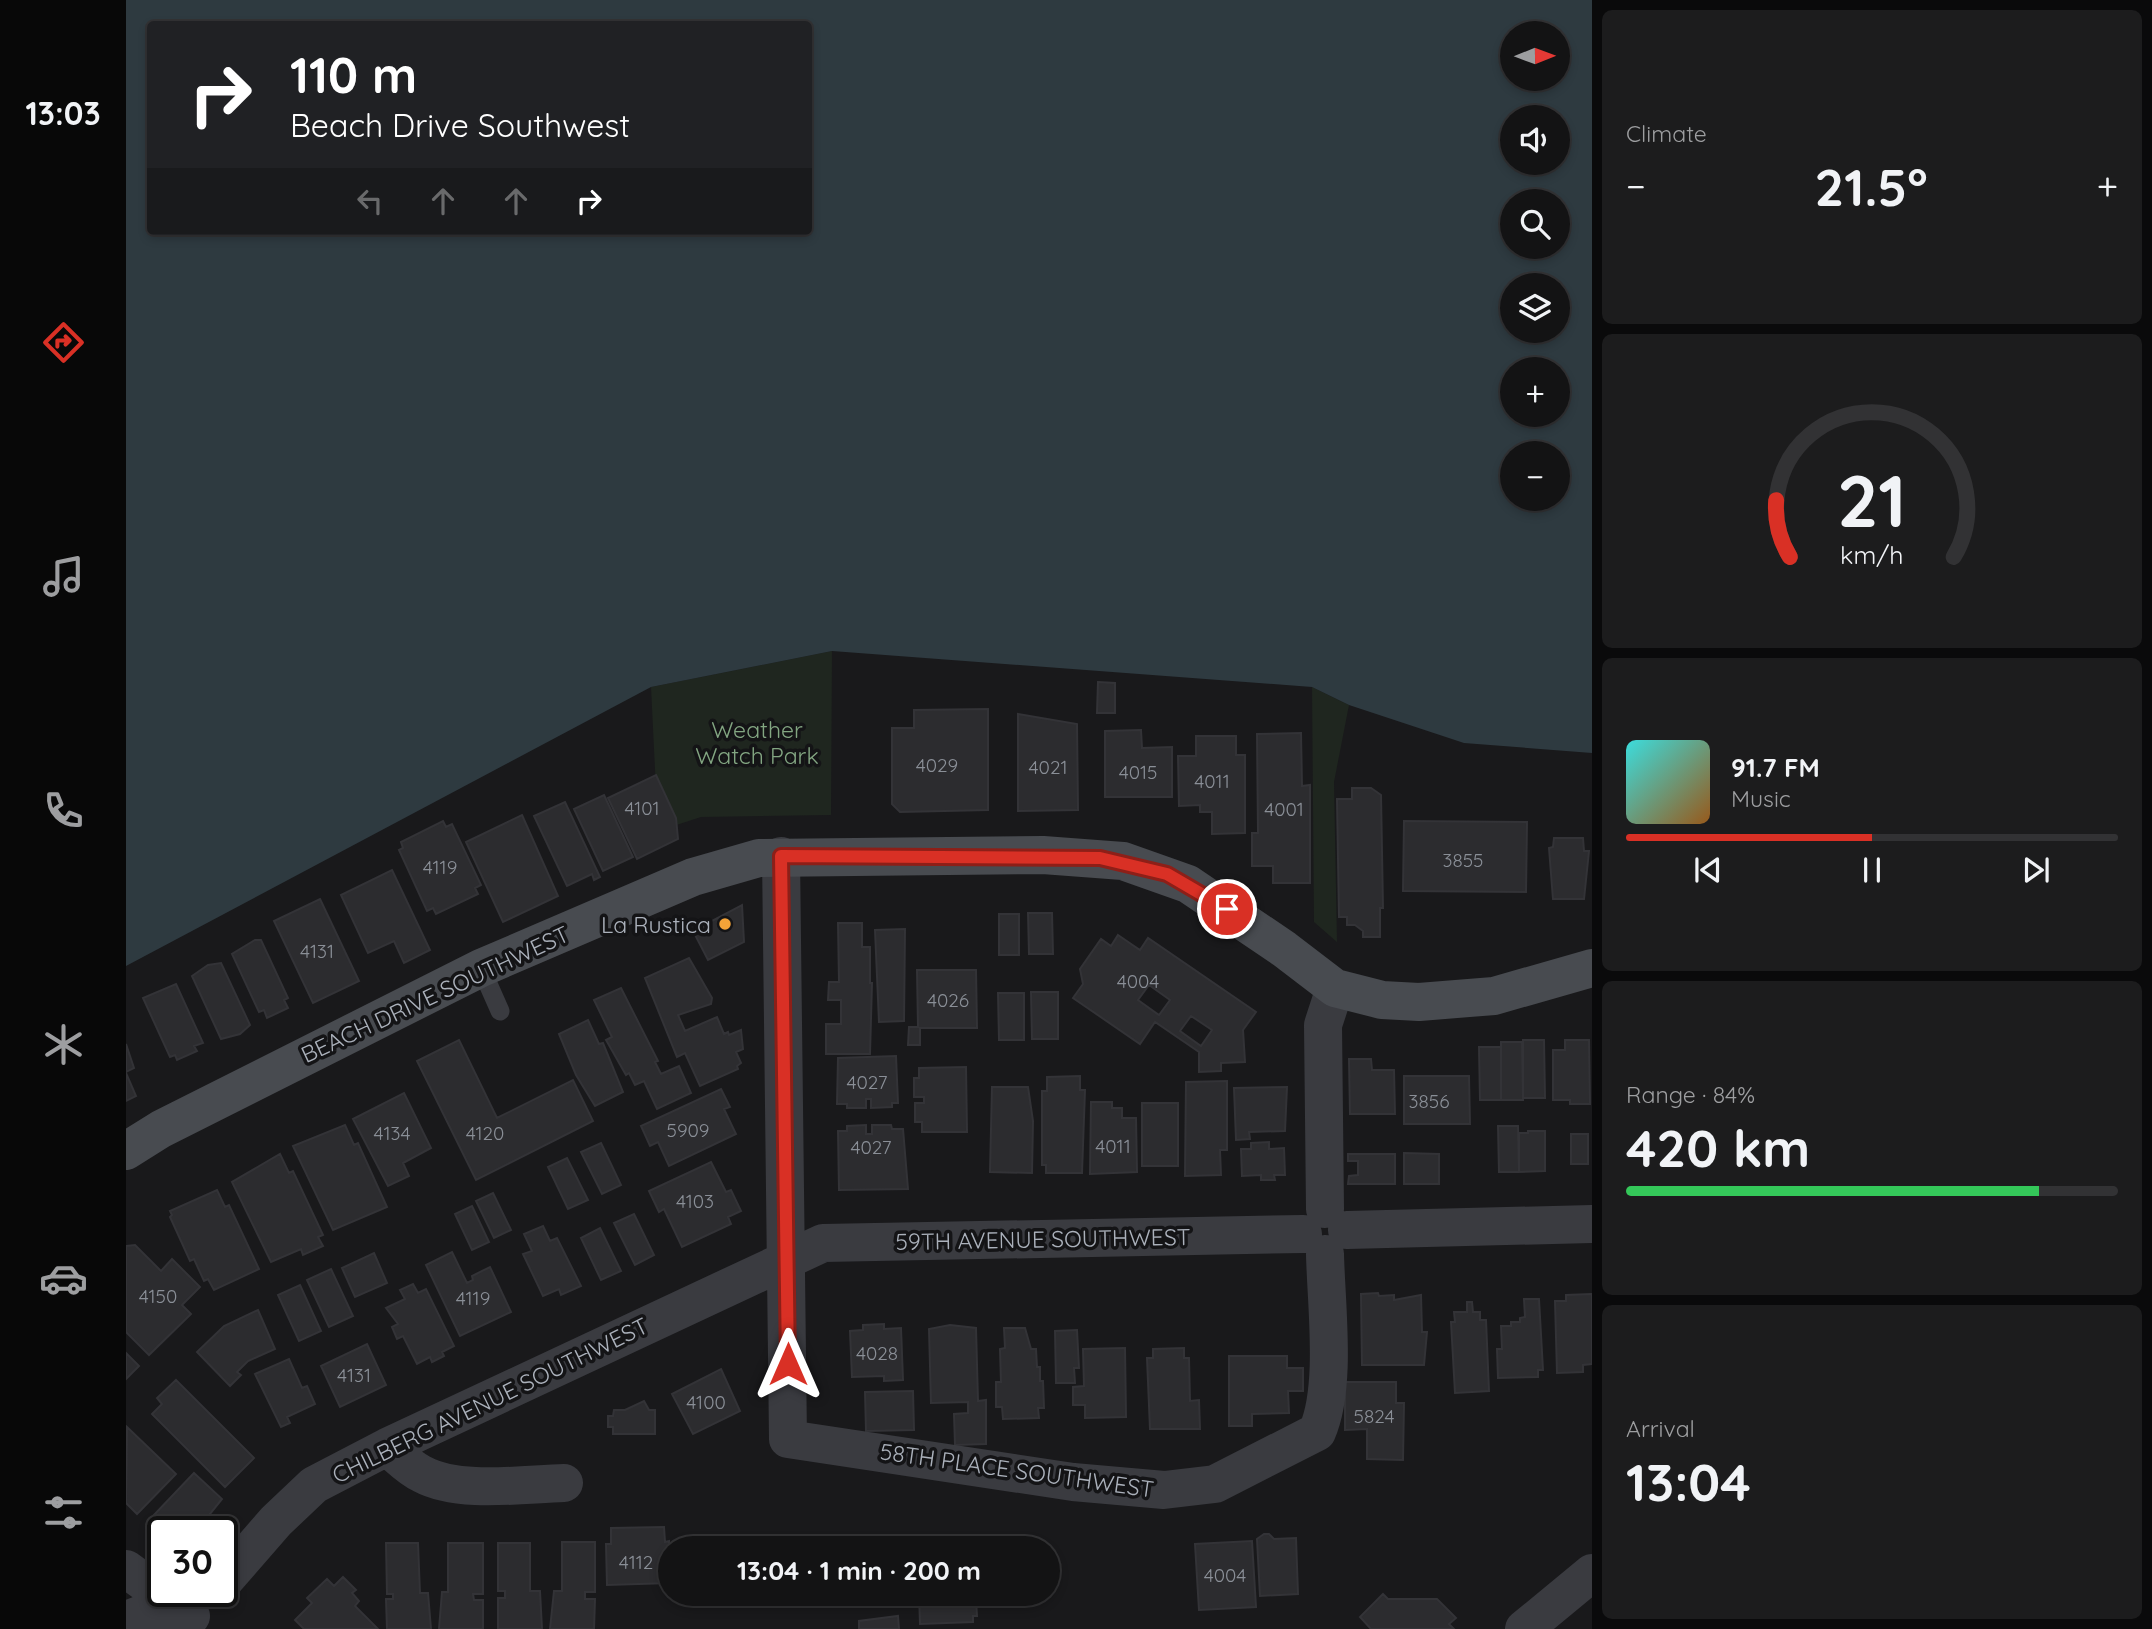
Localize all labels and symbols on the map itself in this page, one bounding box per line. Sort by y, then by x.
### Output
north arrow [1500,21,1570,91]
park label: Weather Watch Park [695,715,819,770]
house number: 4029 [916,753,958,777]
house number: 4021 [1029,755,1067,779]
house number: 4015 [1119,760,1157,784]
house number: 4011 [1194,769,1230,793]
house number: 4101 [624,796,660,820]
house number: 4001 [1264,797,1304,821]
house number: 3855 [1443,848,1483,872]
house number: 4119 [423,855,457,879]
pin [1197,879,1257,939]
place label: La Rustica [601,910,711,939]
marker: La Rustica [717,916,733,932]
street label: BEACH DRIVE SOUTHWEST [296,919,574,1069]
house number: 4131 [300,939,334,963]
house number: 4004 [1117,969,1159,993]
house number: 4026 [927,988,969,1012]
house number: 4027 [846,1070,888,1094]
house number: 3856 [1409,1089,1449,1113]
house number: 5909 [667,1118,709,1142]
house number: 4134 [374,1121,410,1145]
house number: 4120 [466,1121,504,1145]
house number: 4011 [1095,1134,1131,1158]
house number: 4027 [850,1135,892,1159]
house number: 4103 [676,1189,714,1213]
street label: 59TH AVENUE SOUTHWEST [895,1222,1191,1256]
house number: 4150 [139,1284,177,1308]
house number: 4119 [456,1286,490,1310]
street label: CHILBERG AVENUE SOUTHWEST [327,1311,653,1489]
position arrow [751,1327,825,1401]
house number: 4028 [856,1341,898,1365]
house number: 4131 [337,1363,371,1387]
house number: 4100 [686,1390,726,1414]
house number: 5824 [1354,1404,1394,1428]
street label: 58TH PLACE SOUTHWEST [878,1436,1156,1504]
speed limit sign: 30 [147,1516,238,1607]
house number: 4112 [619,1550,653,1574]
house number: 4004 [1204,1563,1246,1587]

